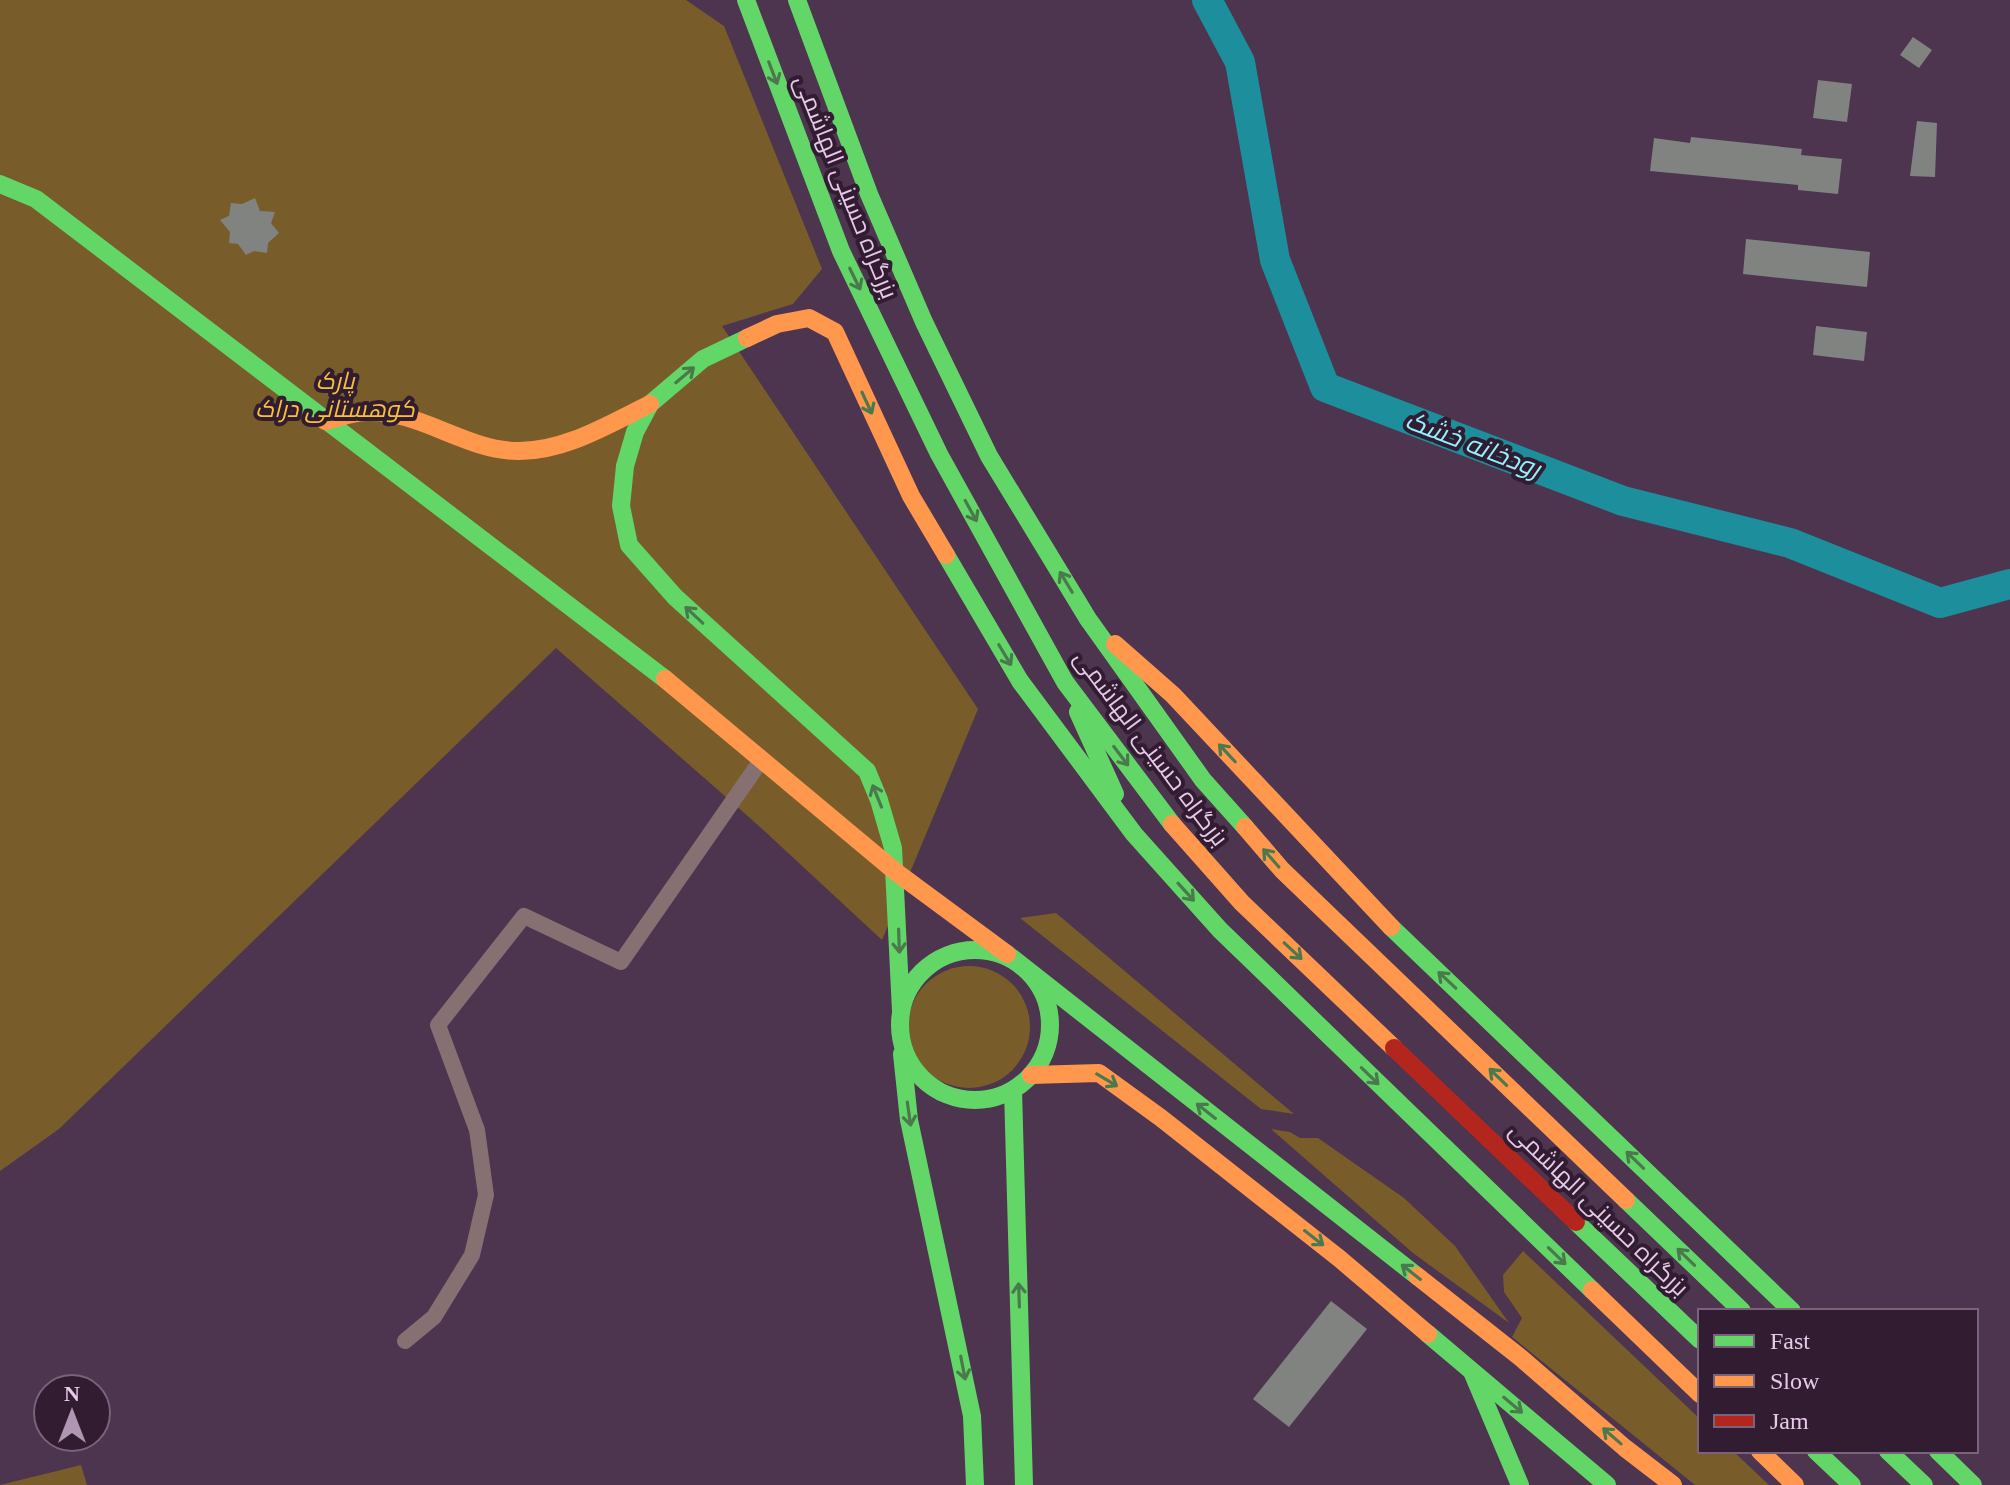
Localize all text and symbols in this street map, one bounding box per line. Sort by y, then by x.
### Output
one-way arrow [767,60,781,85]
street label: بزرگراه حسینی الهاشمی [788,72,903,303]
one-way arrow [848,267,863,290]
one-way arrow [674,366,694,384]
park label: پارک کوهستانی دراک [255,368,415,423]
one-way arrow [860,390,875,414]
water label: رودخانه خشک [1401,405,1546,484]
one-way arrow [963,499,979,522]
one-way arrow [1057,571,1073,594]
one-way arrow [684,606,704,625]
one-way arrow [997,643,1013,666]
street label: بزرگراه حسینی الهاشمی [1068,645,1233,852]
one-way arrow [1218,743,1237,763]
one-way arrow [1113,745,1129,767]
one-way arrow [869,784,883,809]
one-way arrow [1262,848,1280,868]
one-way arrow [1177,881,1195,901]
one-way arrow [891,927,906,954]
one-way arrow [1283,941,1303,960]
one-way arrow [1437,971,1457,990]
one-way arrow [1360,1066,1380,1085]
one-way arrow [1489,1068,1508,1087]
one-way arrow [1095,1073,1118,1089]
one-way arrow [902,1101,917,1126]
one-way arrow [1196,1103,1217,1120]
street label: بزرگراه حسینی الهاشمی [1504,1117,1694,1302]
one-way arrow [1626,1151,1645,1170]
one-way arrow [1303,1229,1324,1246]
one-way arrow [1547,1246,1566,1265]
one-way arrow [1677,1248,1696,1267]
one-way arrow [1401,1263,1422,1280]
one-way arrow [1011,1282,1026,1309]
legend [1698,1309,1978,1453]
text: Fast [1770,1328,1810,1354]
one-way arrow [956,1355,971,1381]
text: Slow [1770,1368,1820,1394]
north arrow [32,1373,112,1453]
text: N [64,1381,80,1406]
one-way arrow [1502,1396,1522,1414]
text: Jam [1770,1408,1809,1434]
one-way arrow [1603,1428,1623,1446]

